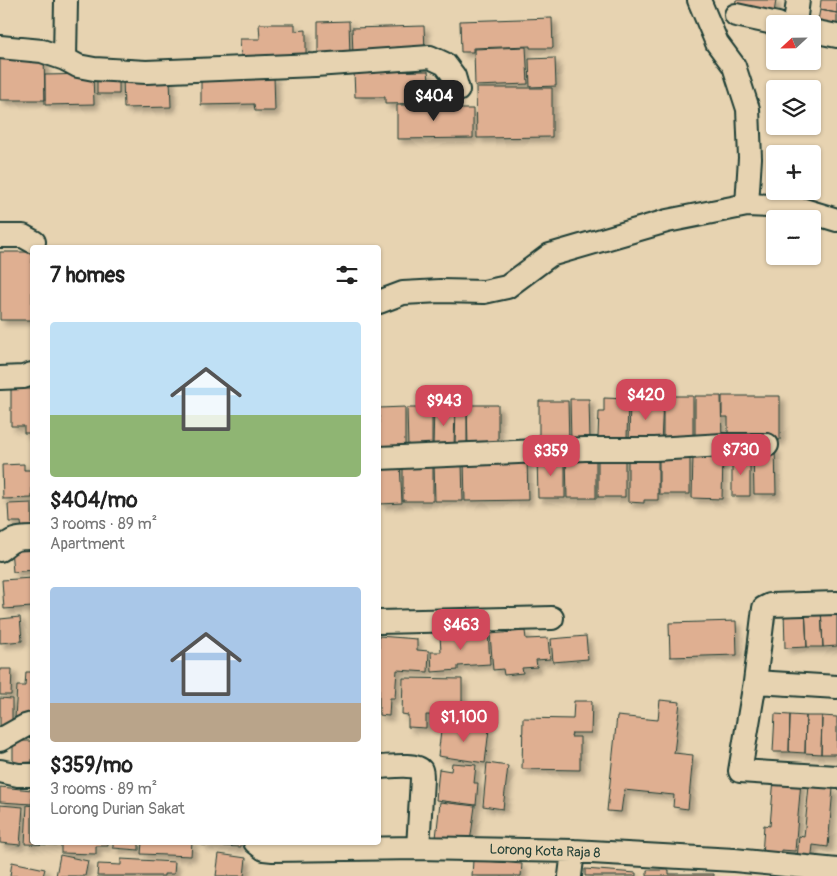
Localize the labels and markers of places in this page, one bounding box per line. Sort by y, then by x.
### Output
pin: $404 [404,80,464,122]
pin: $420 [616,378,676,421]
pin: $943 [414,384,474,427]
pin: $359 [521,434,581,477]
pin: $730 [711,434,771,476]
pin: $463 [431,608,491,651]
pin: $1,100 [423,700,505,743]

